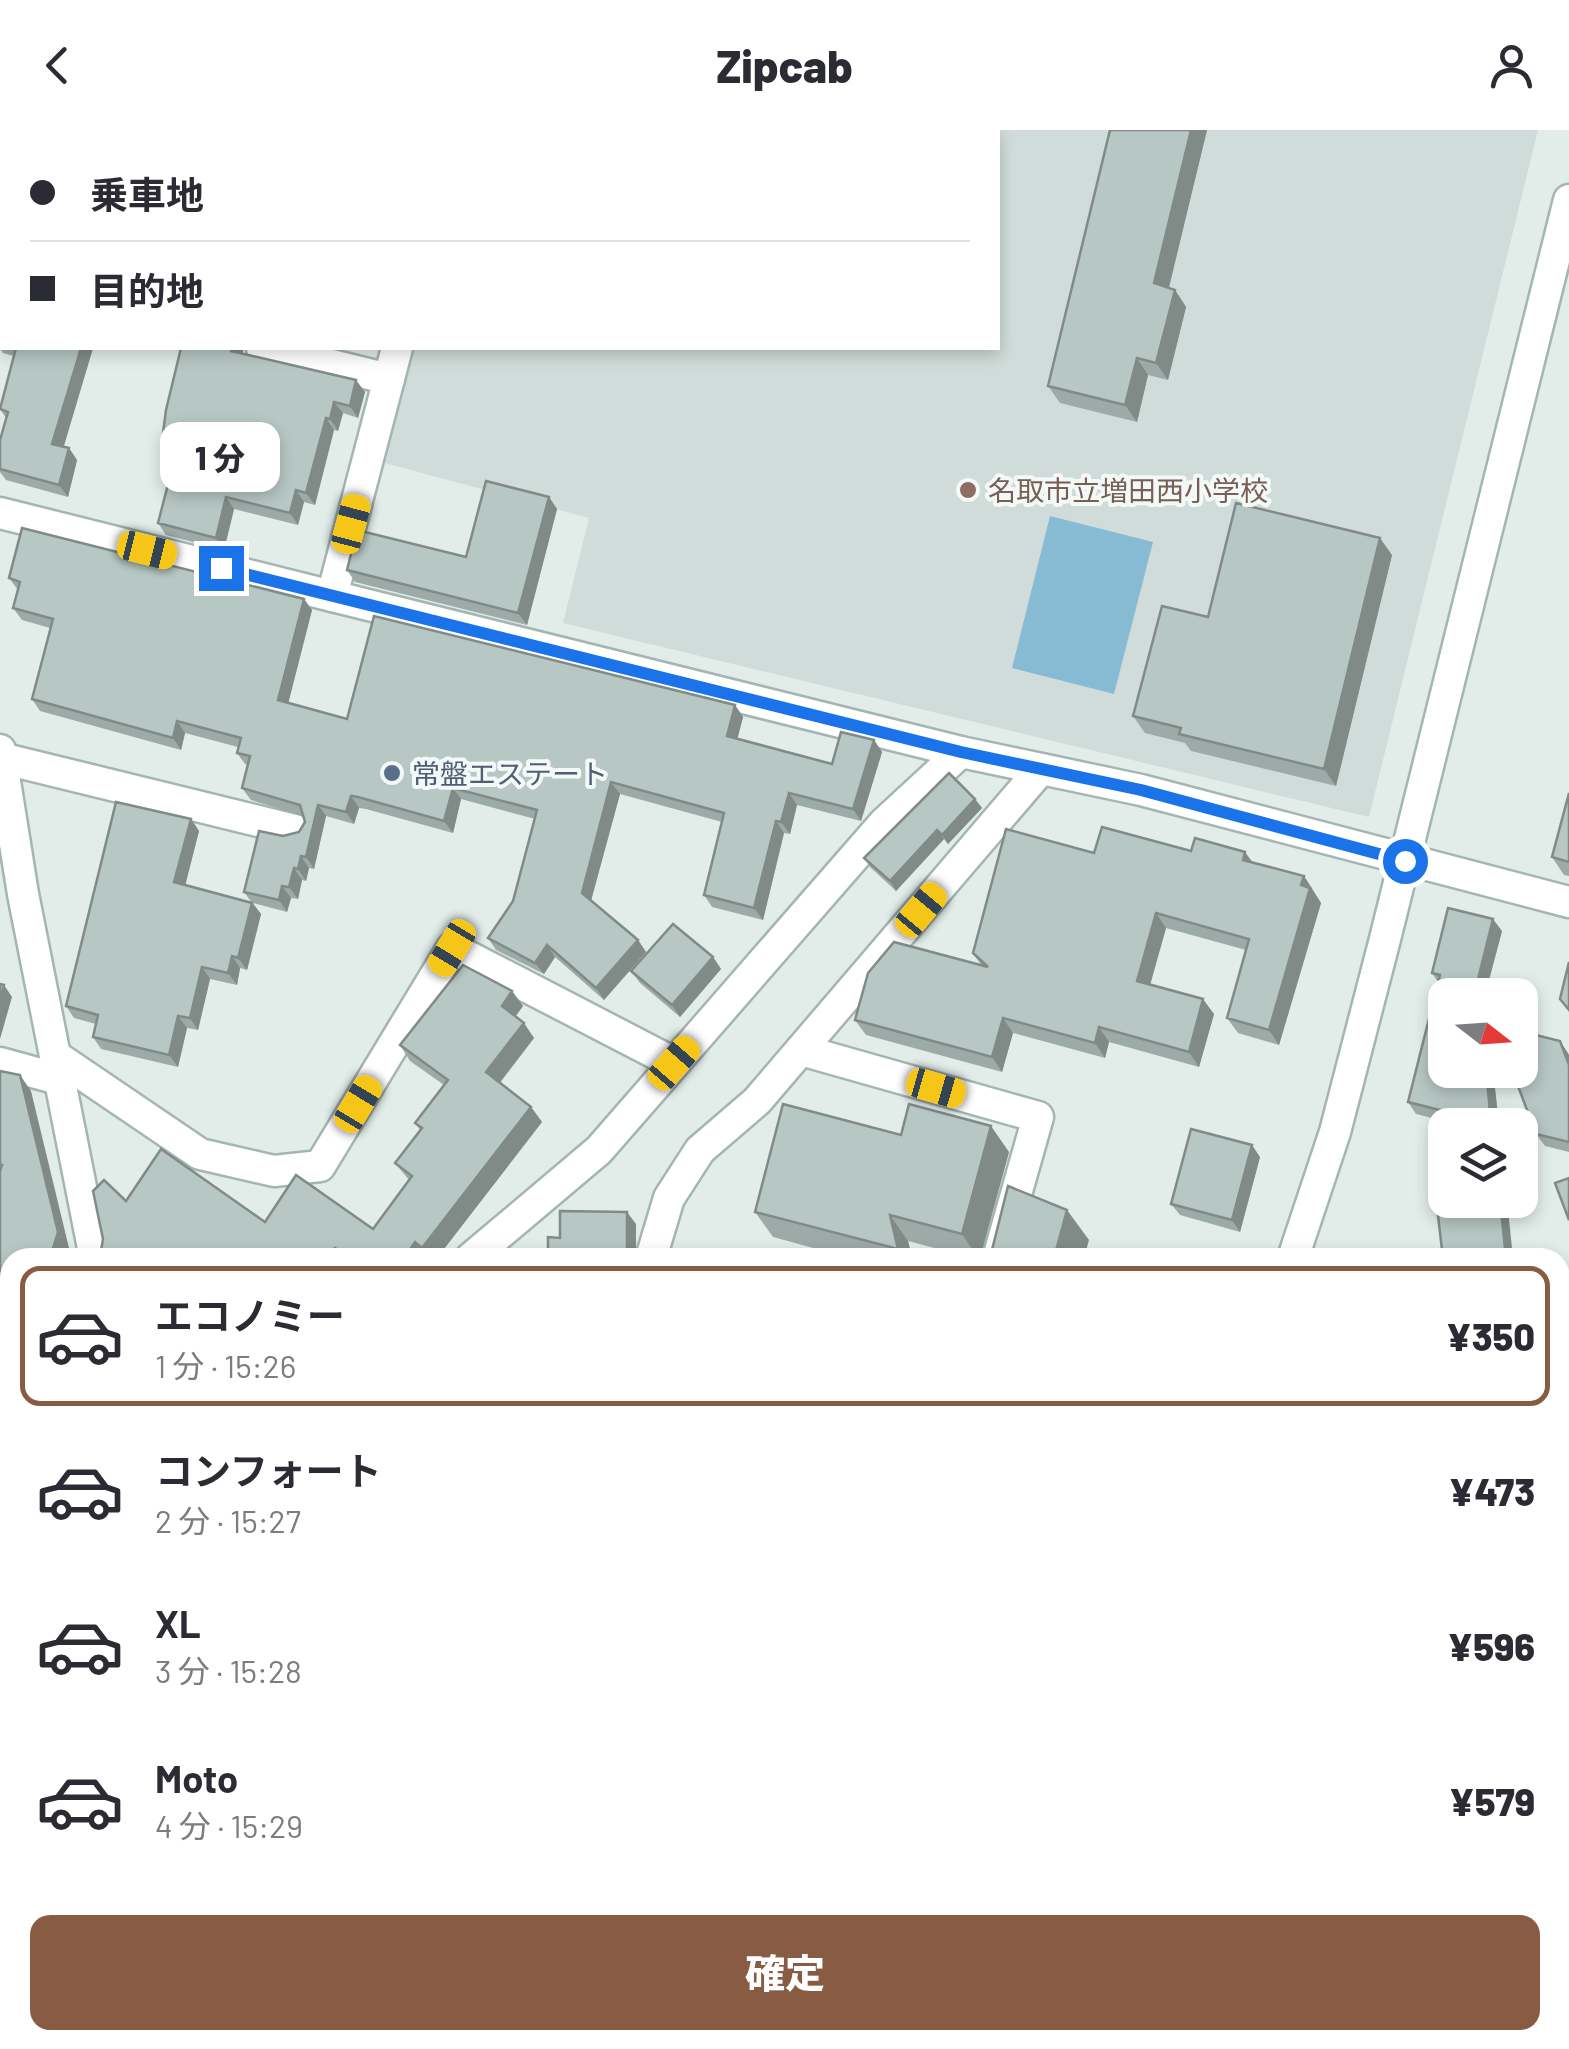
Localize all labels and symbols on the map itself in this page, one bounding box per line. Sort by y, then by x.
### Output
callout: 1 分 [161,423,281,493]
place label: 名取市立増田西小学校 [988,473,1268,507]
marker: 名取市立増田西小学校 [957,479,979,501]
car [329,491,373,557]
car [114,528,180,572]
route end [199,546,244,591]
place label: 常盤エステート [412,756,608,790]
marker: 常盤エステート [381,762,403,784]
route start [1383,839,1428,884]
car [890,877,952,943]
car [424,915,480,981]
north arrow [1428,978,1538,1088]
car [643,1031,705,1095]
car [903,1065,969,1111]
car [330,1071,386,1137]

